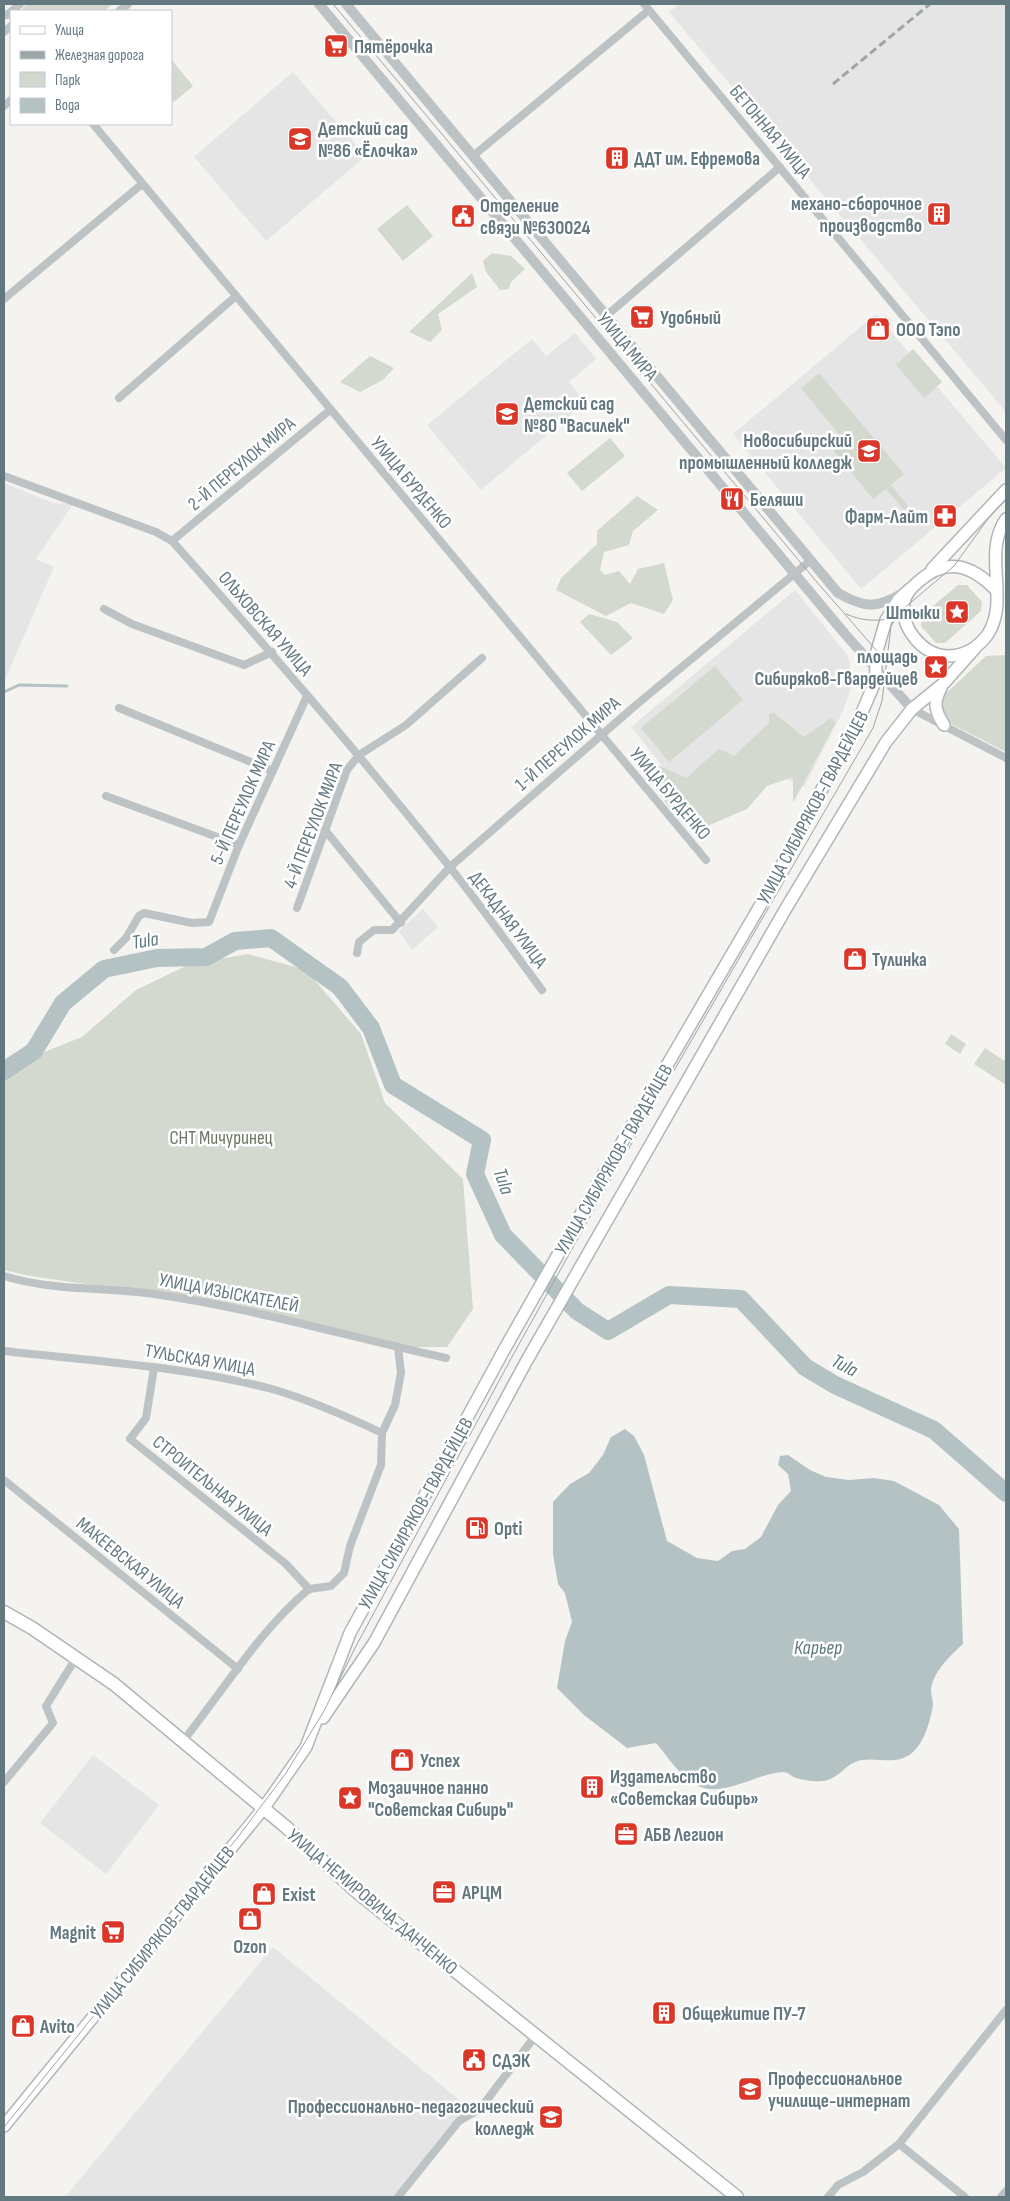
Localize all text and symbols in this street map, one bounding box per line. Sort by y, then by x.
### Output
legend [10,10,172,125]
text: Улица [55,21,84,40]
supermarket icon: Пятёрочка [323,33,349,59]
place label: Пятёрочка [354,36,433,59]
text: Железная дорога [55,46,144,65]
text: Парк [55,71,81,90]
street label: БЕТОННАЯ УЛИЦА [724,81,816,184]
text: Вода [55,96,80,115]
place label: Детский сад №86 «Ёлочка» [318,118,418,163]
school or university icon: Детский сад №86 «Ёлочка» [287,126,313,152]
building icon: ДДТ им. Ефремова [604,145,630,171]
place label: ДДТ им. Ефремова [634,148,760,171]
place label: механо-сборочное производство [791,193,922,238]
place label: Отделение связи №630024 [480,195,591,240]
building icon: механо-сборочное производство [926,201,952,227]
public building icon: Отделение связи №630024 [450,203,476,229]
supermarket icon: Удобный [629,304,655,330]
place label: Удобный [660,307,721,330]
street label: УЛИЦА МИРА [592,308,663,387]
shop icon: ООО Тэпо [865,316,891,342]
place label: ООО Тэпо [896,319,960,342]
place label: Детский сад №80 "Василек" [524,393,630,438]
school or university icon: Детский сад №80 "Василек" [494,401,520,427]
street label: 2-Й ПЕРЕУЛОК МИРА [184,412,301,516]
place label: Новосибирский промышленный колледж [679,430,852,475]
street label: УЛИЦА БУРДЕНКО [366,432,456,534]
school or university icon: Новосибирский промышленный колледж [856,438,882,464]
restaurant icon: Беляши [719,486,745,512]
place label: Беляши [750,489,803,512]
pharmacy icon: Фарм-Лайт [932,503,958,529]
place label: Фарм-Лайт [845,506,928,529]
street label: ОЛЬХОВСКАЯ УЛИЦА [213,567,317,682]
place icon: Штыки [944,599,970,625]
place label: Штыки [886,602,940,625]
place label: площадь Сибиряков-Гвардейцев [755,646,918,691]
place icon: площадь Сибиряков-Гвардейцев [923,654,949,680]
street label: 1-Й ПЕРЕУЛОК МИРА [511,692,626,796]
street label: УЛИЦА СИБИРЯКОВ-ГВАРДЕЙЦЕВ [753,707,874,908]
street label: 5-Й ПЕРЕУЛОК МИРА [206,736,281,868]
street label: УЛИЦА БУРДЕНКО [625,743,715,845]
street label: 4-Й ПЕРЕУЛОК МИРА [279,758,348,892]
street label: ДЕКАДНАЯ УЛИЦА [464,867,552,974]
water label: Tula [130,927,160,955]
shop icon: Тулинка [842,946,868,972]
place label: Тулинка [872,949,927,972]
street label: УЛИЦА СИБИРЯКОВ-ГВАРДЕЙЦЕВ [550,1061,678,1259]
park label: СНТ Мичуринец [169,1127,273,1150]
water label: Tula [487,1165,519,1198]
street label: УЛИЦА ИЗЫСКАТЕЛЕЙ [157,1269,301,1318]
street label: ТУЛЬСКАЯ УЛИЦА [143,1339,257,1382]
water label: Tula [827,1349,862,1383]
street label: УЛИЦА СИБИРЯКОВ-ГВАРДЕЙЦЕВ [354,1414,479,1614]
street label: СТРОИТЕЛЬНАЯ УЛИЦА [147,1431,277,1542]
street label: МАКЕЕВСКАЯ УЛИЦА [71,1513,189,1614]
fuel station icon: Opti [464,1515,490,1541]
place label: Opti [494,1518,522,1541]
water label: Карьер [794,1636,842,1660]
shop icon: Успех [389,1747,415,1773]
place label: Успех [420,1750,460,1773]
place label: Издательство «Советская Сибирь» [610,1766,759,1811]
building icon: Издательство «Советская Сибирь» [579,1774,605,1800]
place label: Мозаичное панно "Советская Сибирь" [368,1777,513,1822]
place icon: Мозаичное панно "Советская Сибирь" [337,1785,363,1811]
office icon: АБВ Легион [613,1821,639,1847]
street label: УЛИЦА НЕМИРОВИЧА-ДАНЧЕНКО [282,1824,462,1980]
place label: АБВ Легион [643,1824,723,1847]
street label: УЛИЦА СИБИРЯКОВ-ГВАРДЕЙЦЕВ [86,1842,240,2024]
office icon: АРЦМ [431,1879,457,1905]
shop icon: Exist [251,1881,277,1907]
place label: АРЦМ [461,1882,502,1905]
place label: Exist [282,1884,316,1907]
shop icon: Ozon [237,1906,263,1932]
supermarket icon: Magnit [100,1919,126,1945]
place label: Magnit [50,1922,96,1945]
place label: Ozon [233,1936,267,1959]
building icon: Общежитие ПУ-7 [651,2000,677,2026]
place label: Общежитие ПУ-7 [682,2003,806,2026]
shop icon: Avito [10,2013,36,2039]
place label: Avito [39,2016,75,2039]
public building icon: СДЭК [461,2047,487,2073]
place label: СДЭК [492,2050,531,2073]
place label: Профессиональное училище-интернат [768,2068,910,2113]
school or university icon: Профессиональное училище-интернат [737,2076,763,2102]
place label: Профессионально-педагогический колледж [288,2096,534,2141]
school or university icon: Профессионально-педагогический колледж [538,2104,564,2130]

